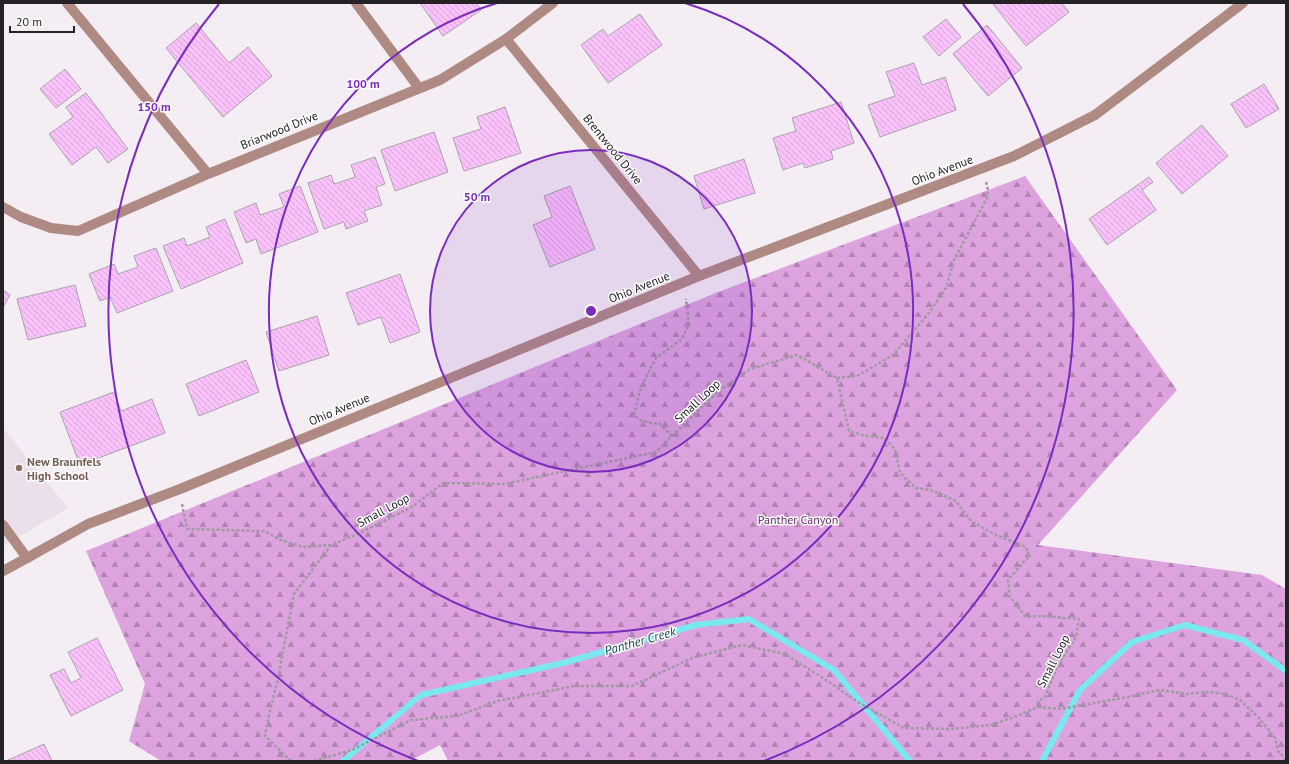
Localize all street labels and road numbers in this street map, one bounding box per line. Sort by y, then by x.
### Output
street label: Briarwood Drive [238,108,320,152]
street label: Brentwood Drive [580,111,646,187]
street label: Ohio Avenue [909,151,975,189]
street label: Ohio Avenue [606,268,672,306]
street label: Small Loop [671,376,723,426]
street label: Ohio Avenue [306,389,372,429]
street label: Small Loop [354,490,412,530]
street label: Small Loop [1033,632,1073,690]

